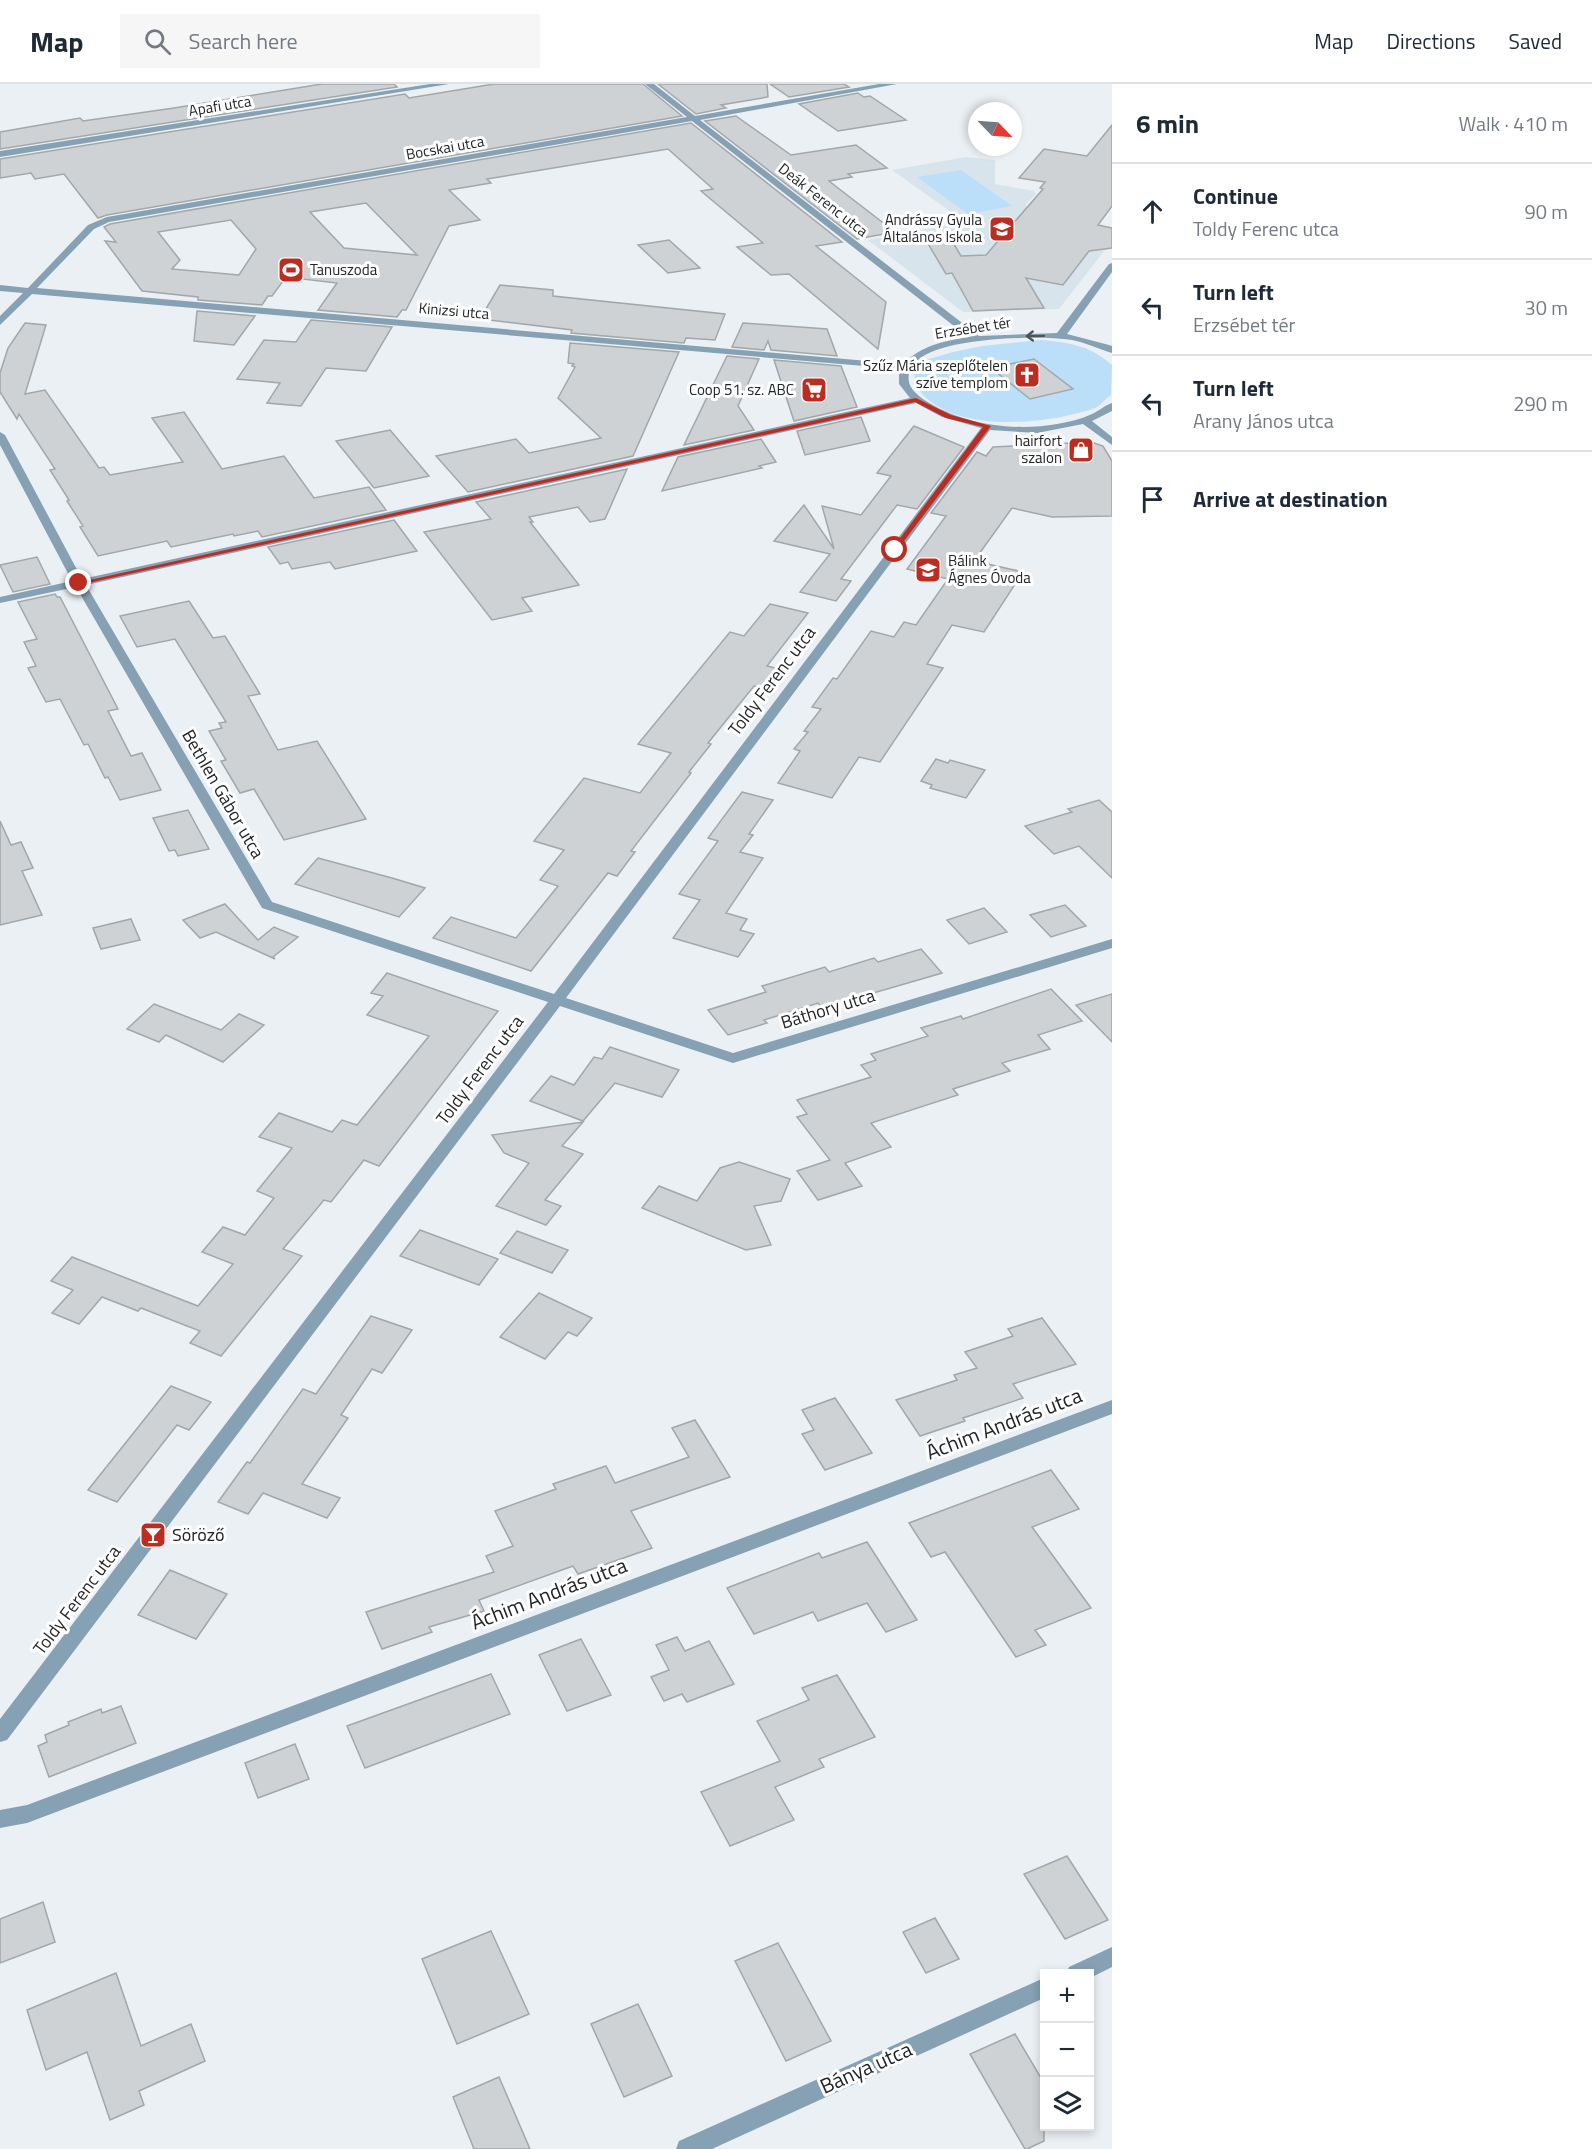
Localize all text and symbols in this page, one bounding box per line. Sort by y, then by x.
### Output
search box [120,14,540,68]
text: Map [30,20,84,63]
text: Search here [189,24,298,58]
icon: search [141,25,174,58]
text: Map [1314,25,1354,57]
text: Directions [1387,25,1476,57]
text: Saved [1509,25,1562,57]
street label: Apafi utca [187,89,253,122]
north arrow [968,102,1022,156]
text: 6 min [1136,104,1199,143]
text: Walk · 410 m [1459,108,1568,139]
street label: Bocskai utca [404,129,486,166]
street label: Deák Ferenc utca [774,157,873,242]
text: Continue [1193,179,1278,213]
icon: ahead [1136,195,1169,228]
text: 90 m [1524,196,1568,227]
place label: Andrássy Gyula Általános Iskola [883,208,982,248]
text: Toldy Ferenc utca [1193,213,1339,244]
school or university icon: Andrássy Gyula Általános Iskola [987,214,1017,244]
sports icon: Tanuszoda [276,255,306,285]
place label: Tanuszoda [310,258,378,281]
text: Turn left [1193,275,1274,309]
icon: left [1136,291,1169,324]
text: 30 m [1524,292,1568,323]
street label: Kinizsi utca [418,296,491,325]
text: Erzsébet tér [1193,309,1296,340]
street label: Erzsébet tér [933,310,1013,345]
one-way arrow [1025,330,1045,342]
place label: Szűz Mária szeplőtelen szíve templom [863,354,1008,394]
church icon: Szűz Mária szeplőtelen szíve templom [1012,360,1042,390]
text: Turn left [1193,371,1274,405]
supermarket icon: Coop 51. sz. ABC [799,375,829,405]
place label: Coop 51. sz. ABC [689,378,794,401]
icon: left [1136,387,1169,420]
text: 290 m [1513,388,1568,419]
text: Arany János utca [1193,405,1334,436]
place label: hairfort szalon [1015,429,1063,469]
shop icon: hairfort szalon [1066,435,1096,465]
text: Arrive at destination [1193,482,1388,516]
icon: arrive [1136,483,1169,516]
route start [881,536,907,562]
place label: Bálink Ágnes Óvoda [948,549,1031,589]
school or university icon: Bálink Ágnes Óvoda [913,555,943,585]
route end [65,569,91,595]
street label: Toldy Ferenc utca [721,620,822,741]
street label: Bethlen Gábor utca [175,724,271,863]
street label: Báthory utca [777,981,878,1036]
street label: Toldy Ferenc utca [429,1009,530,1130]
street label: Áchim András utca [921,1378,1087,1468]
bar icon: Söröző [138,1520,168,1550]
place label: Söröző [172,1521,224,1548]
street label: Toldy Ferenc utca [26,1539,127,1660]
street label: Áchim András utca [466,1548,632,1638]
map controls [1040,1969,1094,2131]
button: + [1040,1969,1094,2023]
button: − [1040,2023,1094,2077]
street label: Bánya utca [814,2032,917,2102]
button: layers [1040,2077,1094,2131]

